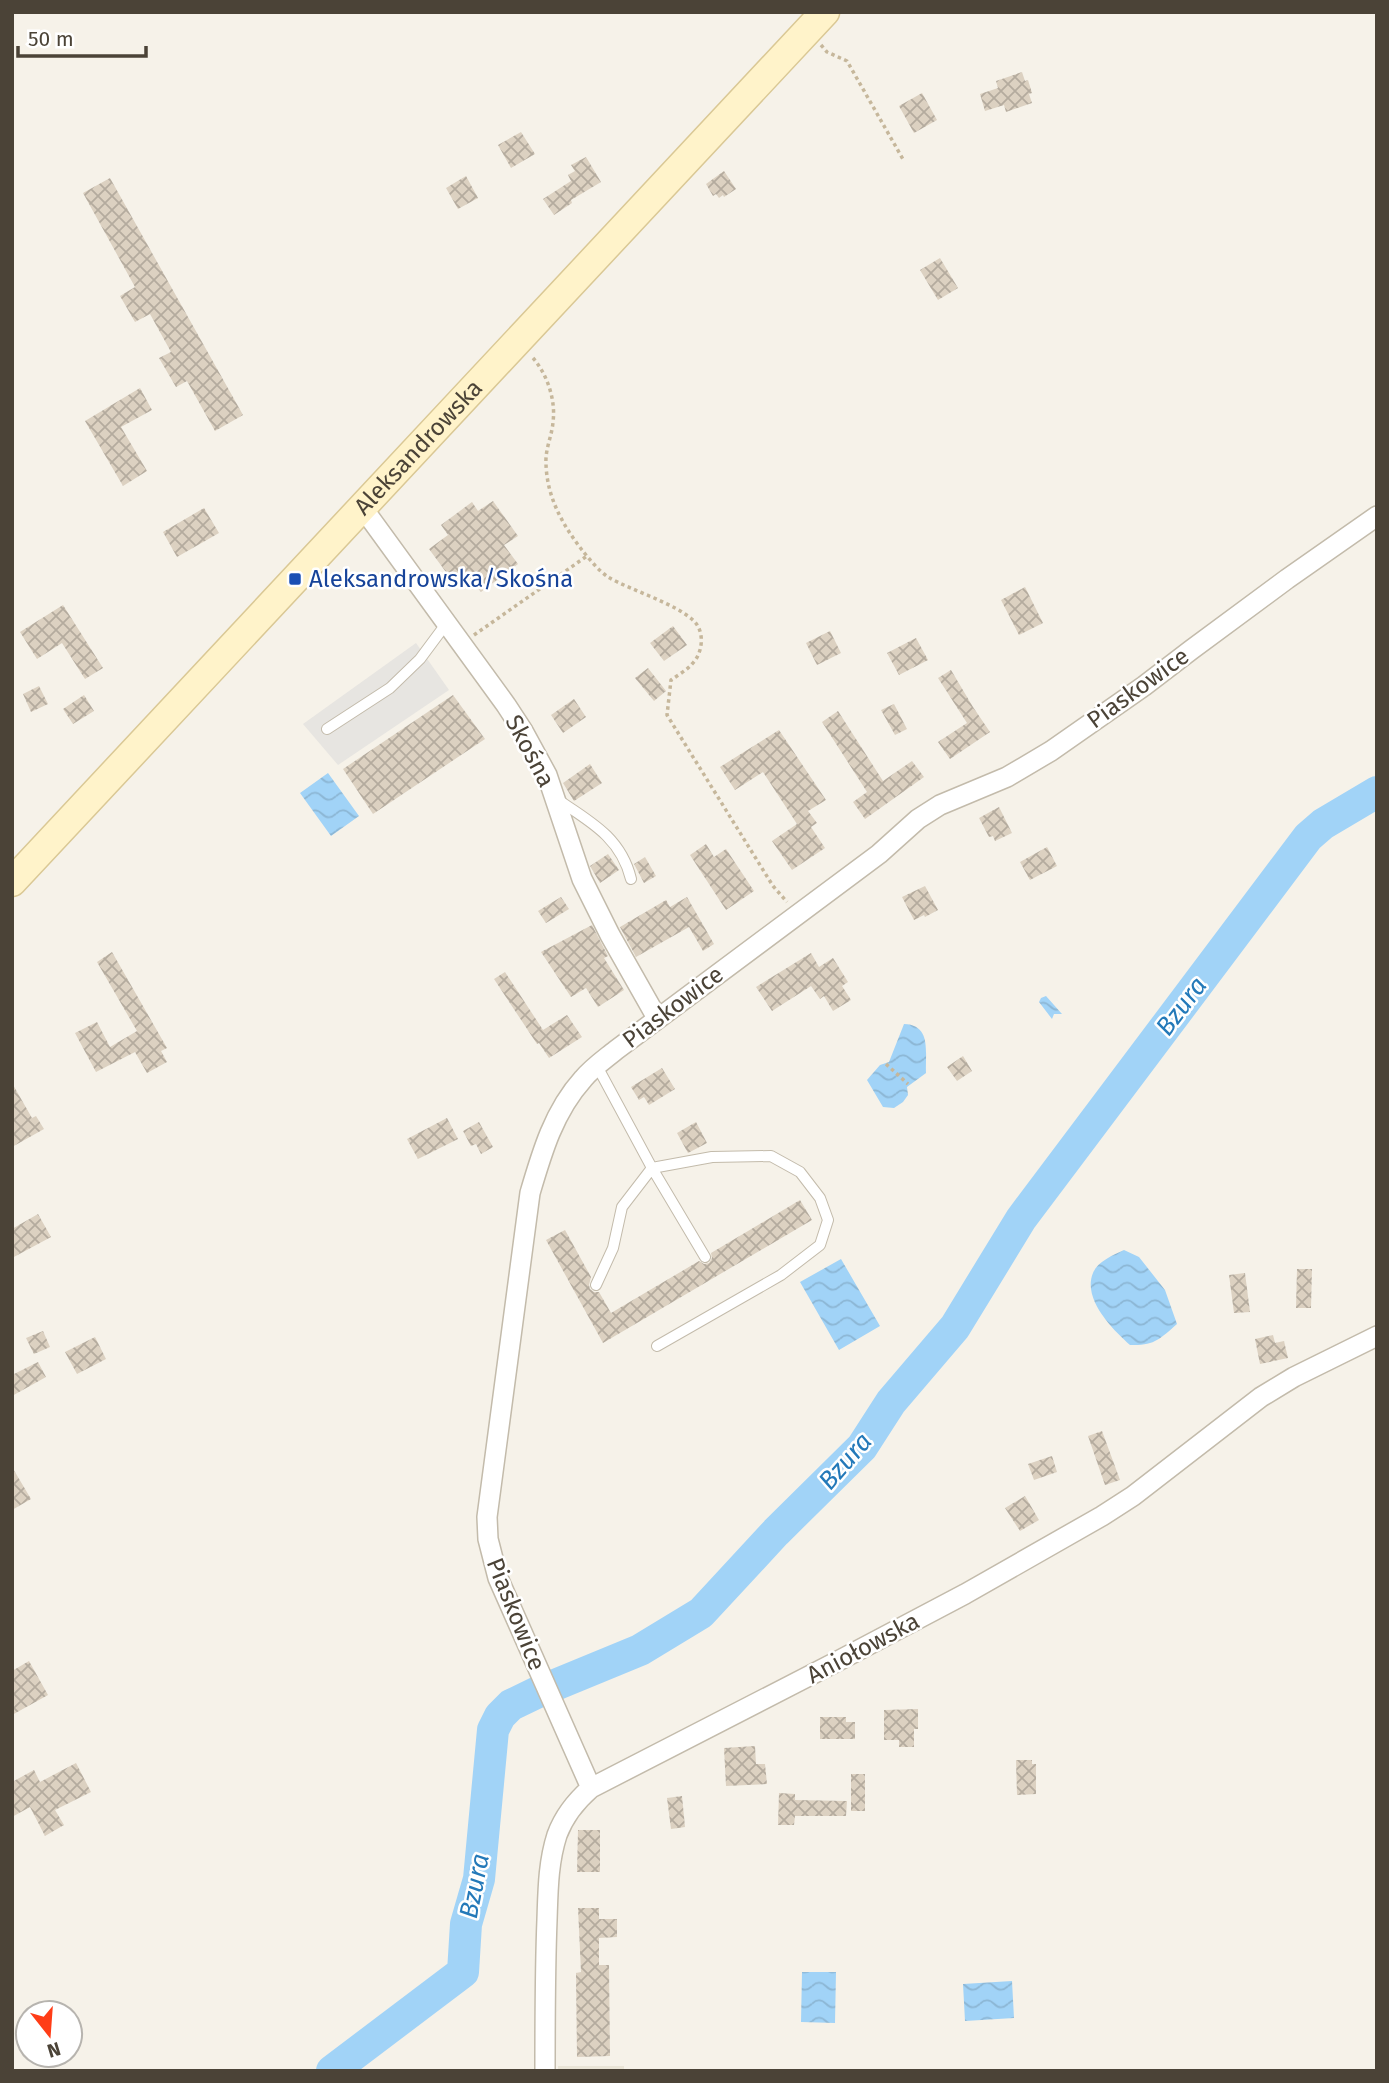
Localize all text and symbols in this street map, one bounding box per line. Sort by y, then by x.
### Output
scale bar [18,14,145,58]
text: 50 m [28,26,74,52]
street label: Aleksandrowska [348,374,488,521]
place label: Aleksandrowska/Skośna [309,565,573,593]
marker: Aleksandrowska/Skośna [287,571,303,587]
street label: Piaskowice [1082,642,1194,734]
street label: Skośna [499,710,561,792]
street label: Piaskowice [617,960,729,1054]
water label: Bzura [1149,971,1213,1042]
water label: Bzura [812,1426,879,1496]
street label: Piaskowice [481,1554,551,1674]
street label: Aniołowska [802,1607,924,1689]
water label: Bzura [453,1851,496,1921]
north arrow [14,1999,84,2069]
text: N [44,2037,63,2063]

